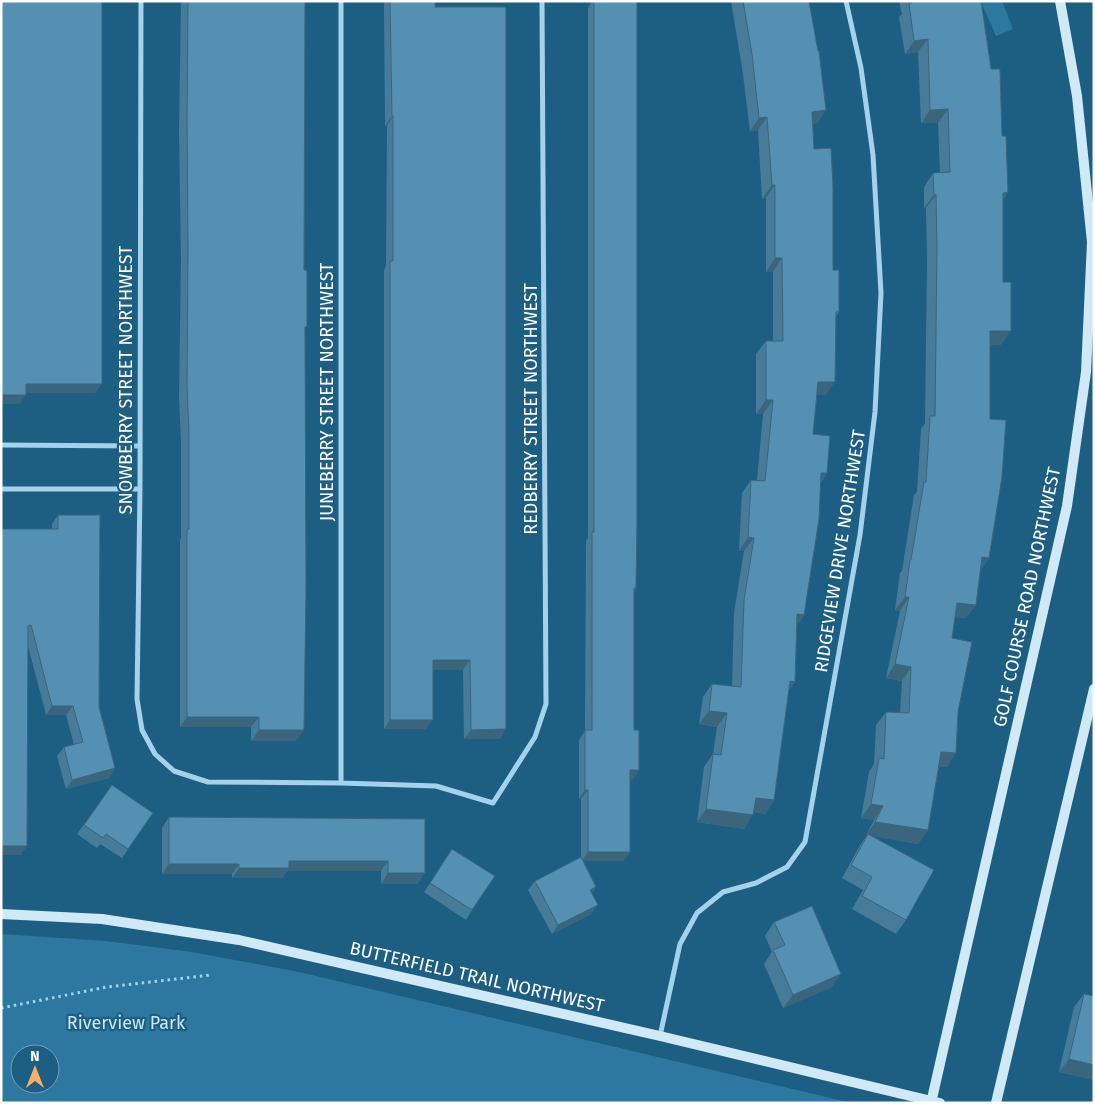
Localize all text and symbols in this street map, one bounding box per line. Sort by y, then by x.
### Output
street label: SNOWBERRY STREET NORTHWEST [115,245,137,514]
street label: JUNEBERRY STREET NORTHWEST [316,262,338,521]
street label: REDBERRY STREET NORTHWEST [520,283,542,535]
street label: RIDGEVIEW DRIVE NORTHWEST [810,427,870,674]
street label: GOLF COURSE ROAD NORTHWEST [989,464,1065,729]
street label: BUTTERFIELD TRAIL NORTHWEST [348,937,607,1017]
park label: Riverview Park [67,1012,186,1034]
north arrow [10,1044,60,1094]
text: N [30,1048,40,1065]

